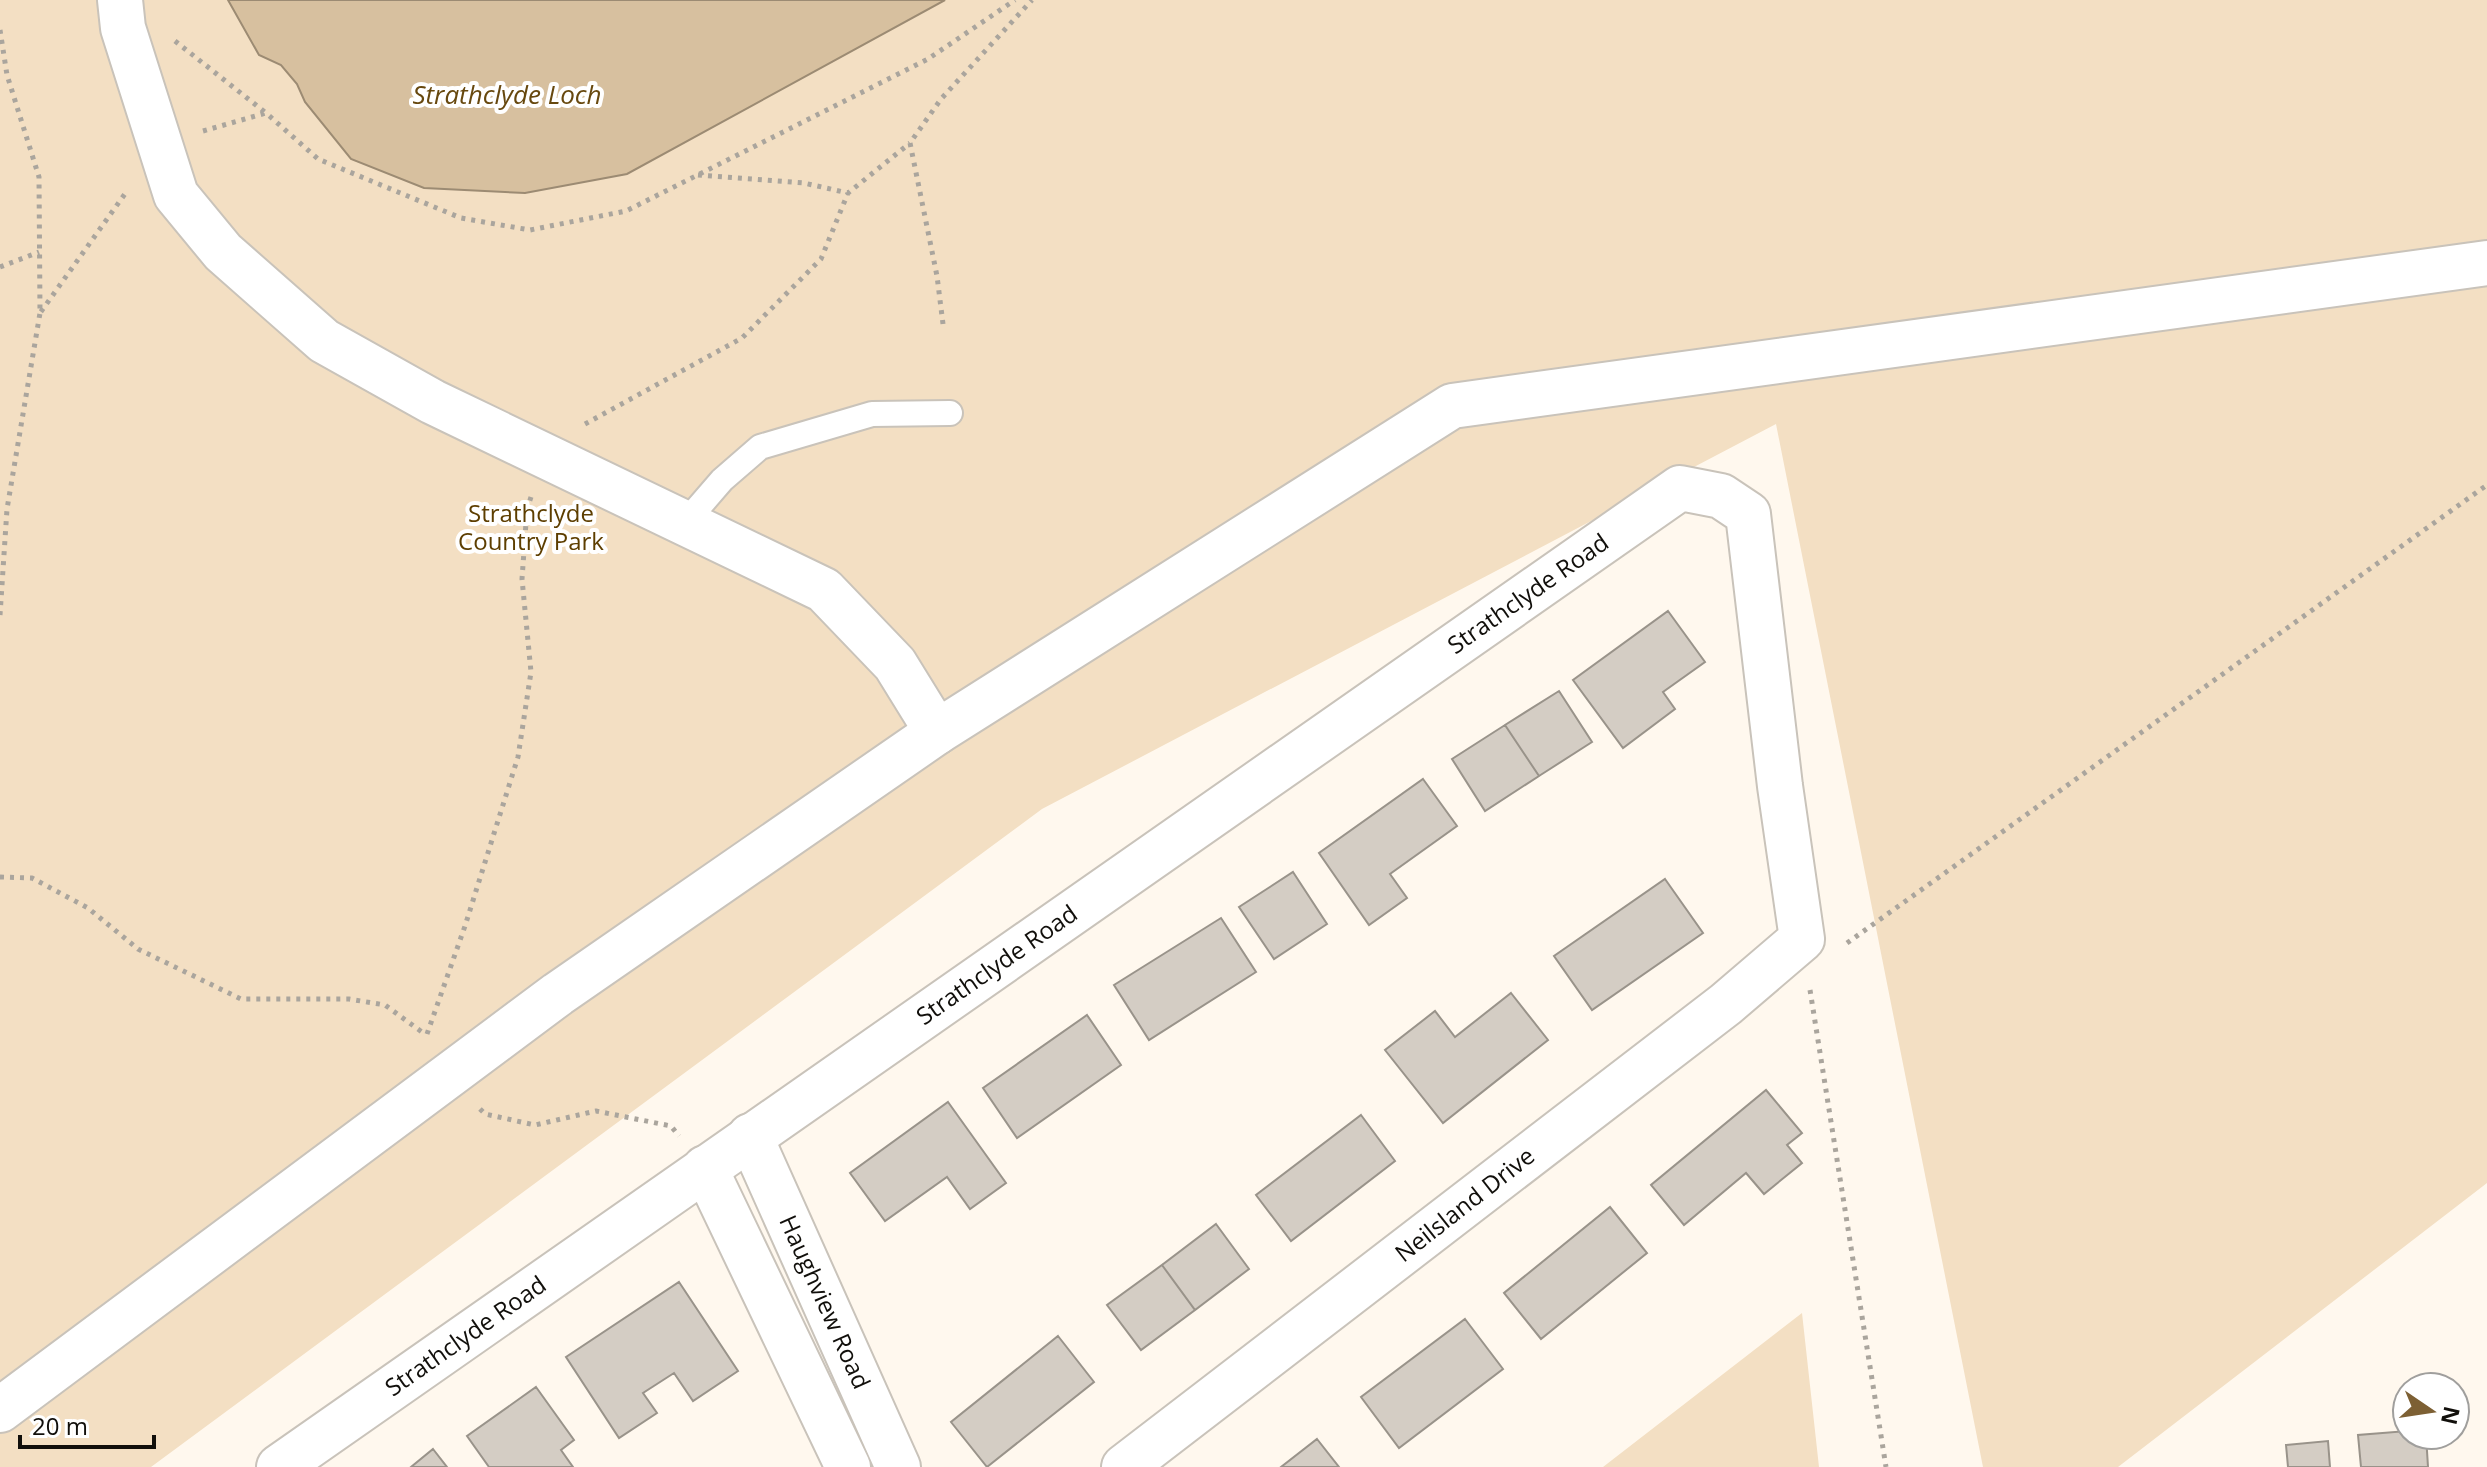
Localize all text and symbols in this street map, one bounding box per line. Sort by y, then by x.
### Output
water label: Strathclyde Loch [412,76,602,112]
park label: Strathclyde Country Park [458,496,604,557]
street label: Strathclyde Road [1440,525,1614,661]
street label: Strathclyde Road [909,896,1083,1032]
street label: Neilsland Drive [1387,1139,1541,1269]
street label: Haughview Road [772,1209,879,1394]
street label: Strathclyde Road [378,1267,552,1403]
north arrow [2391,1371,2471,1451]
scale bar [20,1399,154,1449]
text: N [2435,1404,2468,1428]
text: 20 m [32,1409,88,1442]

